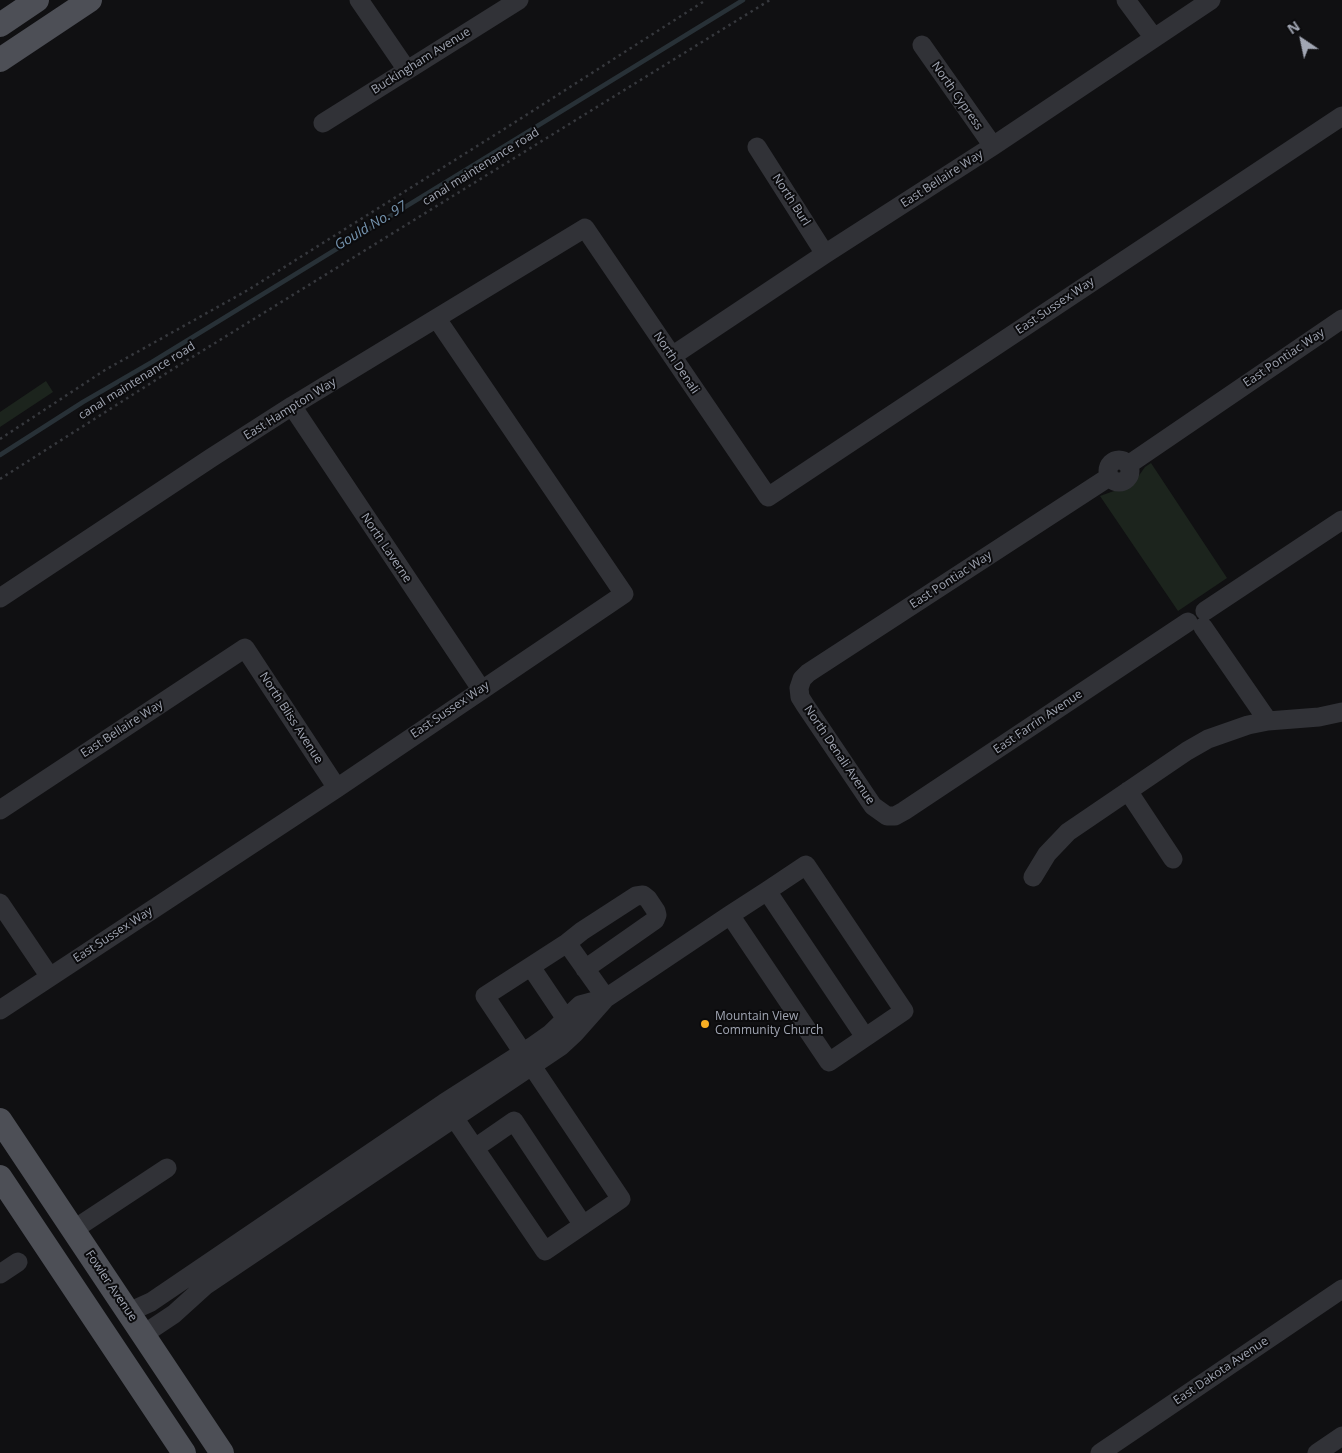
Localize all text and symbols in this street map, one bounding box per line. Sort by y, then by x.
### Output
north arrow [1277,15,1327,65]
text: N [1283,16,1303,38]
street label: Buckingham Avenue [369,25,473,97]
street label: North Cypress [928,59,986,133]
street label: canal maintenance road [420,125,542,209]
street label: East Bellaire Way [898,147,986,211]
street label: North Burl [769,171,813,229]
water label: Gould No. 97 [332,198,410,254]
street label: East Sussex Way [1013,274,1097,338]
street label: East Pontiac Way [1241,326,1327,390]
street label: North Denali [650,329,702,397]
street label: canal maintenance road [76,339,198,423]
street label: East Hampton Way [241,375,339,443]
street label: North Laverne [358,511,414,585]
street label: East Pontiac Way [907,548,995,612]
street label: North Bliss Avenue [256,670,326,766]
street label: East Sussex Way [408,678,492,742]
street label: East Farrin Avenue [991,687,1085,757]
street label: East Bellaire Way [78,697,166,761]
street label: North Denali Avenue [801,703,877,807]
street label: East Sussex Way [71,904,155,966]
place label: Mountain View Community Church [715,1010,823,1038]
marker: Mountain View Community Church [699,1018,711,1030]
street label: Fowler Avenue [82,1248,140,1324]
street label: East Dakota Avenue [1171,1334,1271,1408]

